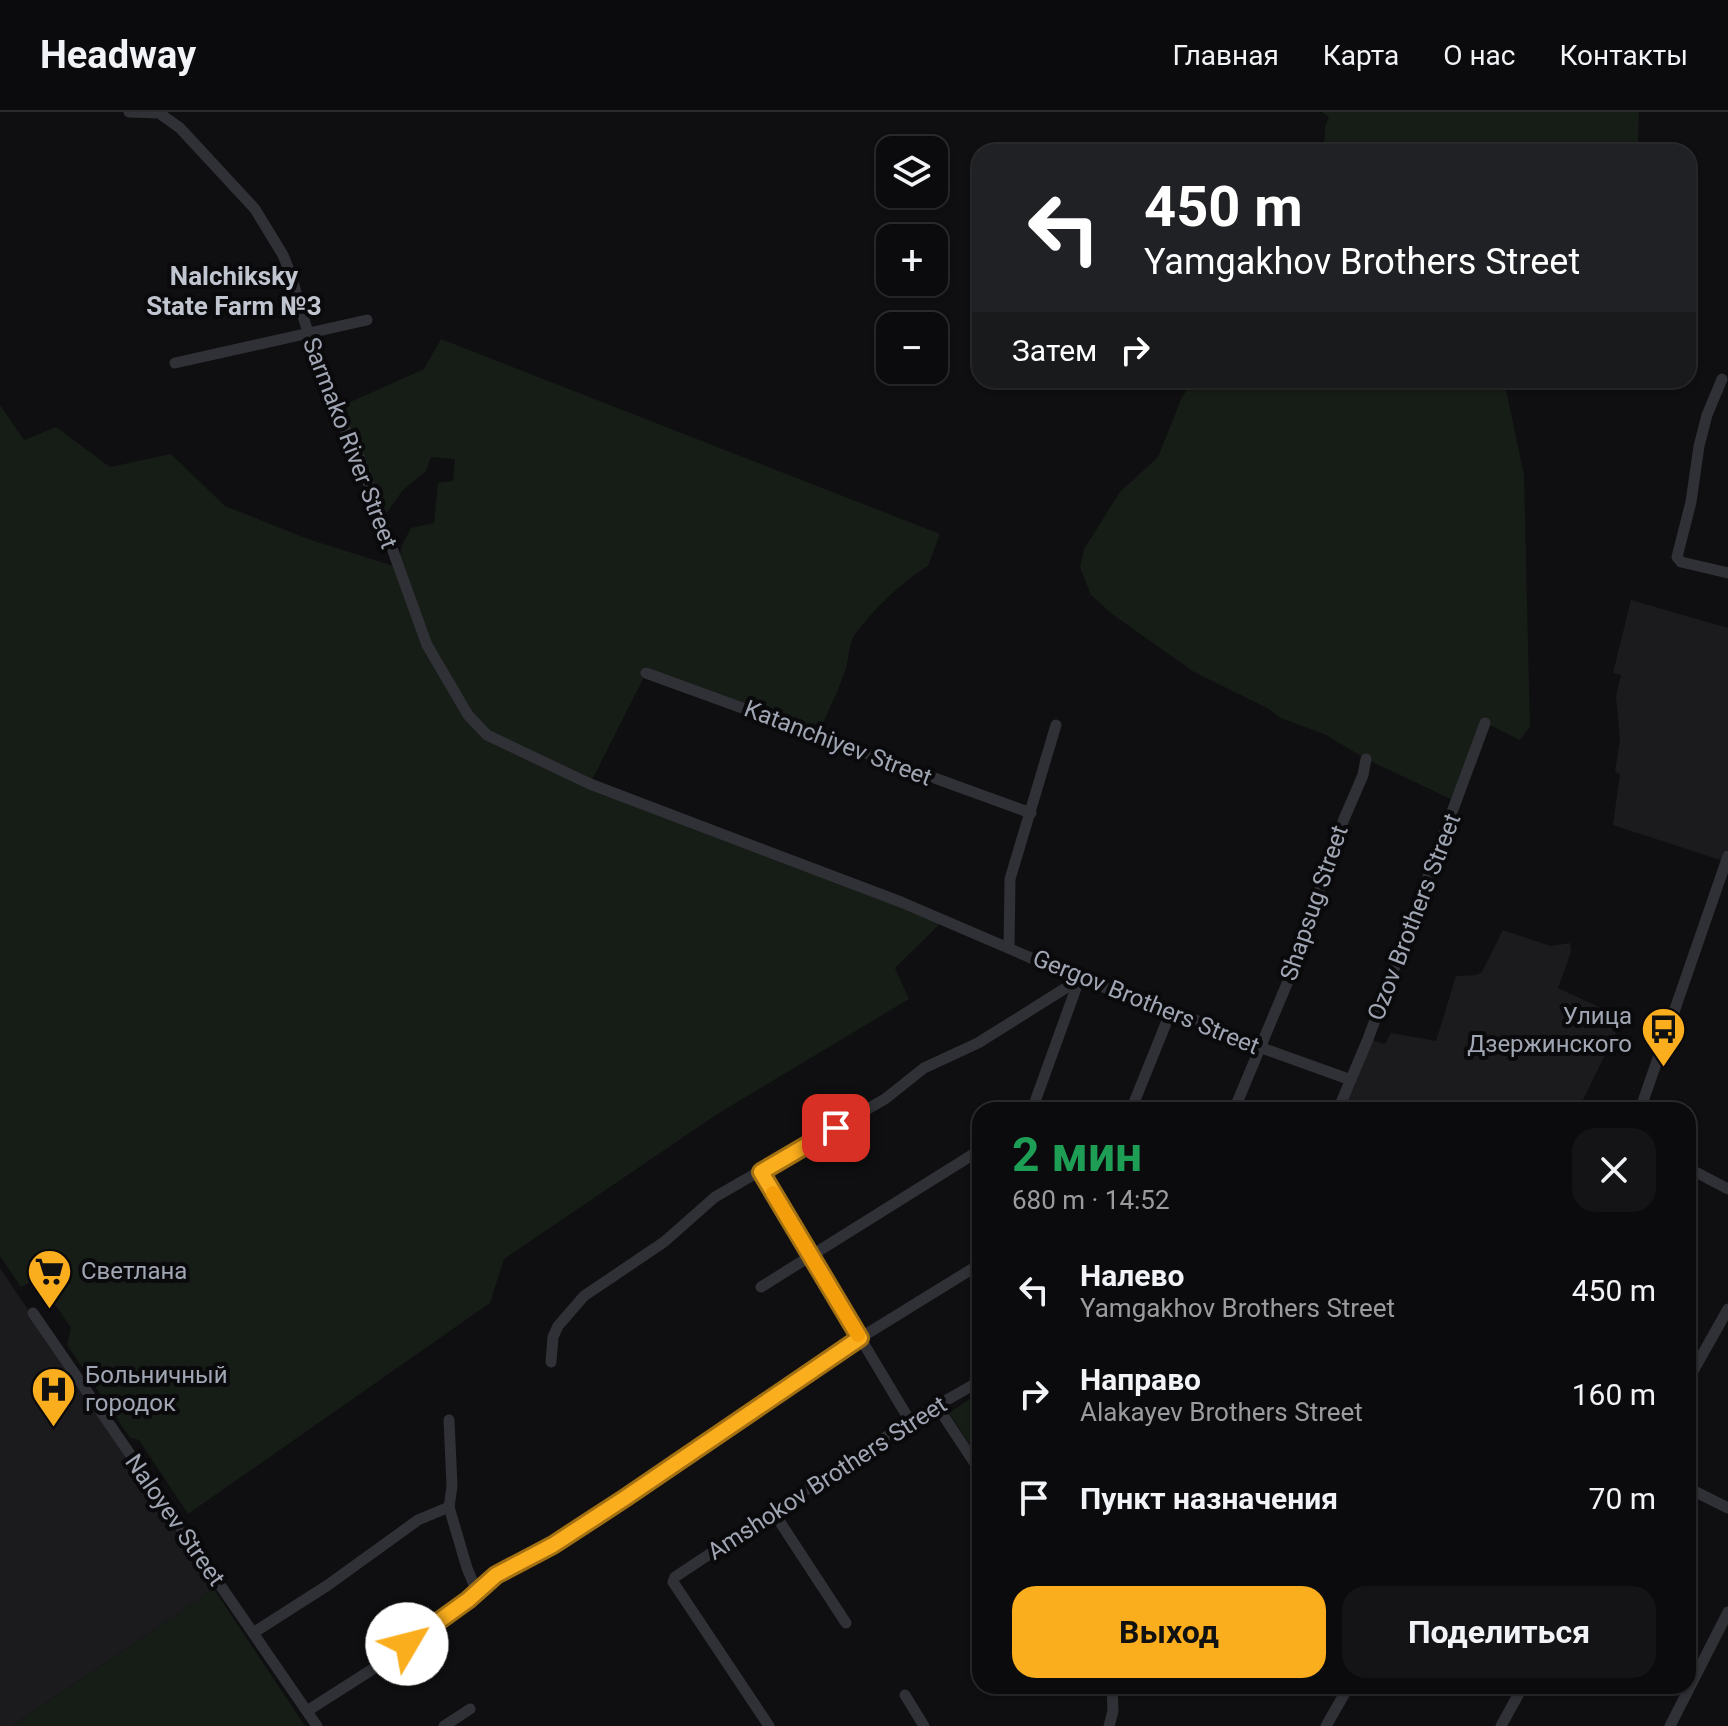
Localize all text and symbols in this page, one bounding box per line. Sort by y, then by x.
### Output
text: Headway [40,33,196,77]
text: Главная [1172,39,1279,72]
text: Карта [1323,39,1399,72]
text: О нас [1443,39,1515,72]
text: Контакты [1559,39,1688,72]
map controls [876,136,948,384]
button: layers [876,136,948,208]
text: 450 m [1144,174,1303,240]
icon: left [1012,176,1116,280]
button: + [876,224,948,296]
text: Yamgakhov Brothers Street [1144,241,1580,283]
district label: Nalchiksky State Farm №3 [146,261,322,321]
button: − [876,312,948,384]
icon: right [1113,328,1157,372]
text: Затем [1012,333,1097,368]
street label: Sarmako River Street [297,334,403,553]
street label: Katanchiyev Street [740,694,936,792]
street label: Ozov Brothers Street [1362,809,1466,1024]
street label: Shapsug Street [1274,822,1354,984]
street label: Gergov Brothers Street [1029,944,1263,1060]
place label: Улица Дзержинского [1467,1002,1632,1058]
bus stop icon: Улица Дзержинского [1639,1006,1687,1069]
pin [802,1094,870,1162]
icon: arrive [814,1106,858,1150]
text: 2 мин [1012,1126,1142,1183]
button: close [1572,1128,1656,1212]
text: 680 m · 14:52 [1012,1185,1170,1215]
supermarket icon: Светлана [26,1247,74,1310]
place label: Светлана [81,1257,187,1285]
text: Налево [1080,1258,1184,1293]
icon: left [1012,1268,1056,1312]
text: 450 m [1572,1273,1656,1308]
text: Yamgakhov Brothers Street [1080,1293,1395,1323]
place label: Больничный городок [85,1361,228,1417]
text: Направо [1080,1362,1201,1397]
hospital icon: Больничный городок [30,1365,78,1428]
icon: right [1012,1372,1056,1416]
text: 160 m [1572,1377,1656,1412]
street label: Amshokov Brothers Street [702,1390,952,1566]
text: Alakayev Brothers Street [1080,1397,1363,1427]
street label: Naloyev Street [119,1449,231,1591]
icon: arrive [1012,1476,1056,1520]
text: Пункт назначения [1080,1481,1338,1516]
text: 70 m [1589,1481,1656,1516]
button: Выход [1012,1586,1326,1678]
button: Поделиться [1342,1586,1656,1678]
position arrow [365,1602,449,1686]

